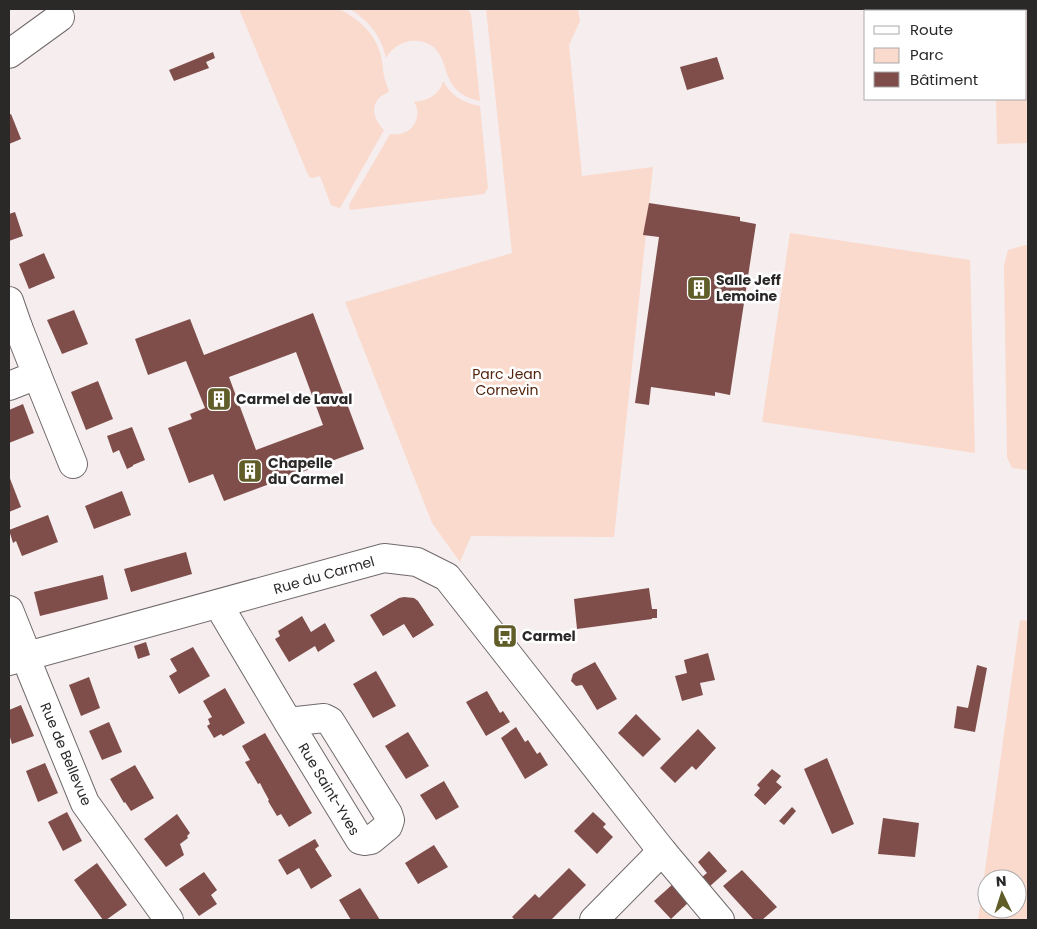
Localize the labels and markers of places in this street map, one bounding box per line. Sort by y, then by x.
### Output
place label: Salle Jeff Lemoine [716,270,781,306]
building icon: Salle Jeff Lemoine [686,275,712,301]
building icon: Carmel de Laval [206,386,232,412]
place label: Carmel de Laval [236,389,352,409]
place label: Chapelle du Carmel [268,453,344,489]
building icon: Chapelle du Carmel [237,458,263,484]
bus stop icon: Carmel [492,623,518,649]
place label: Carmel [522,626,576,646]

